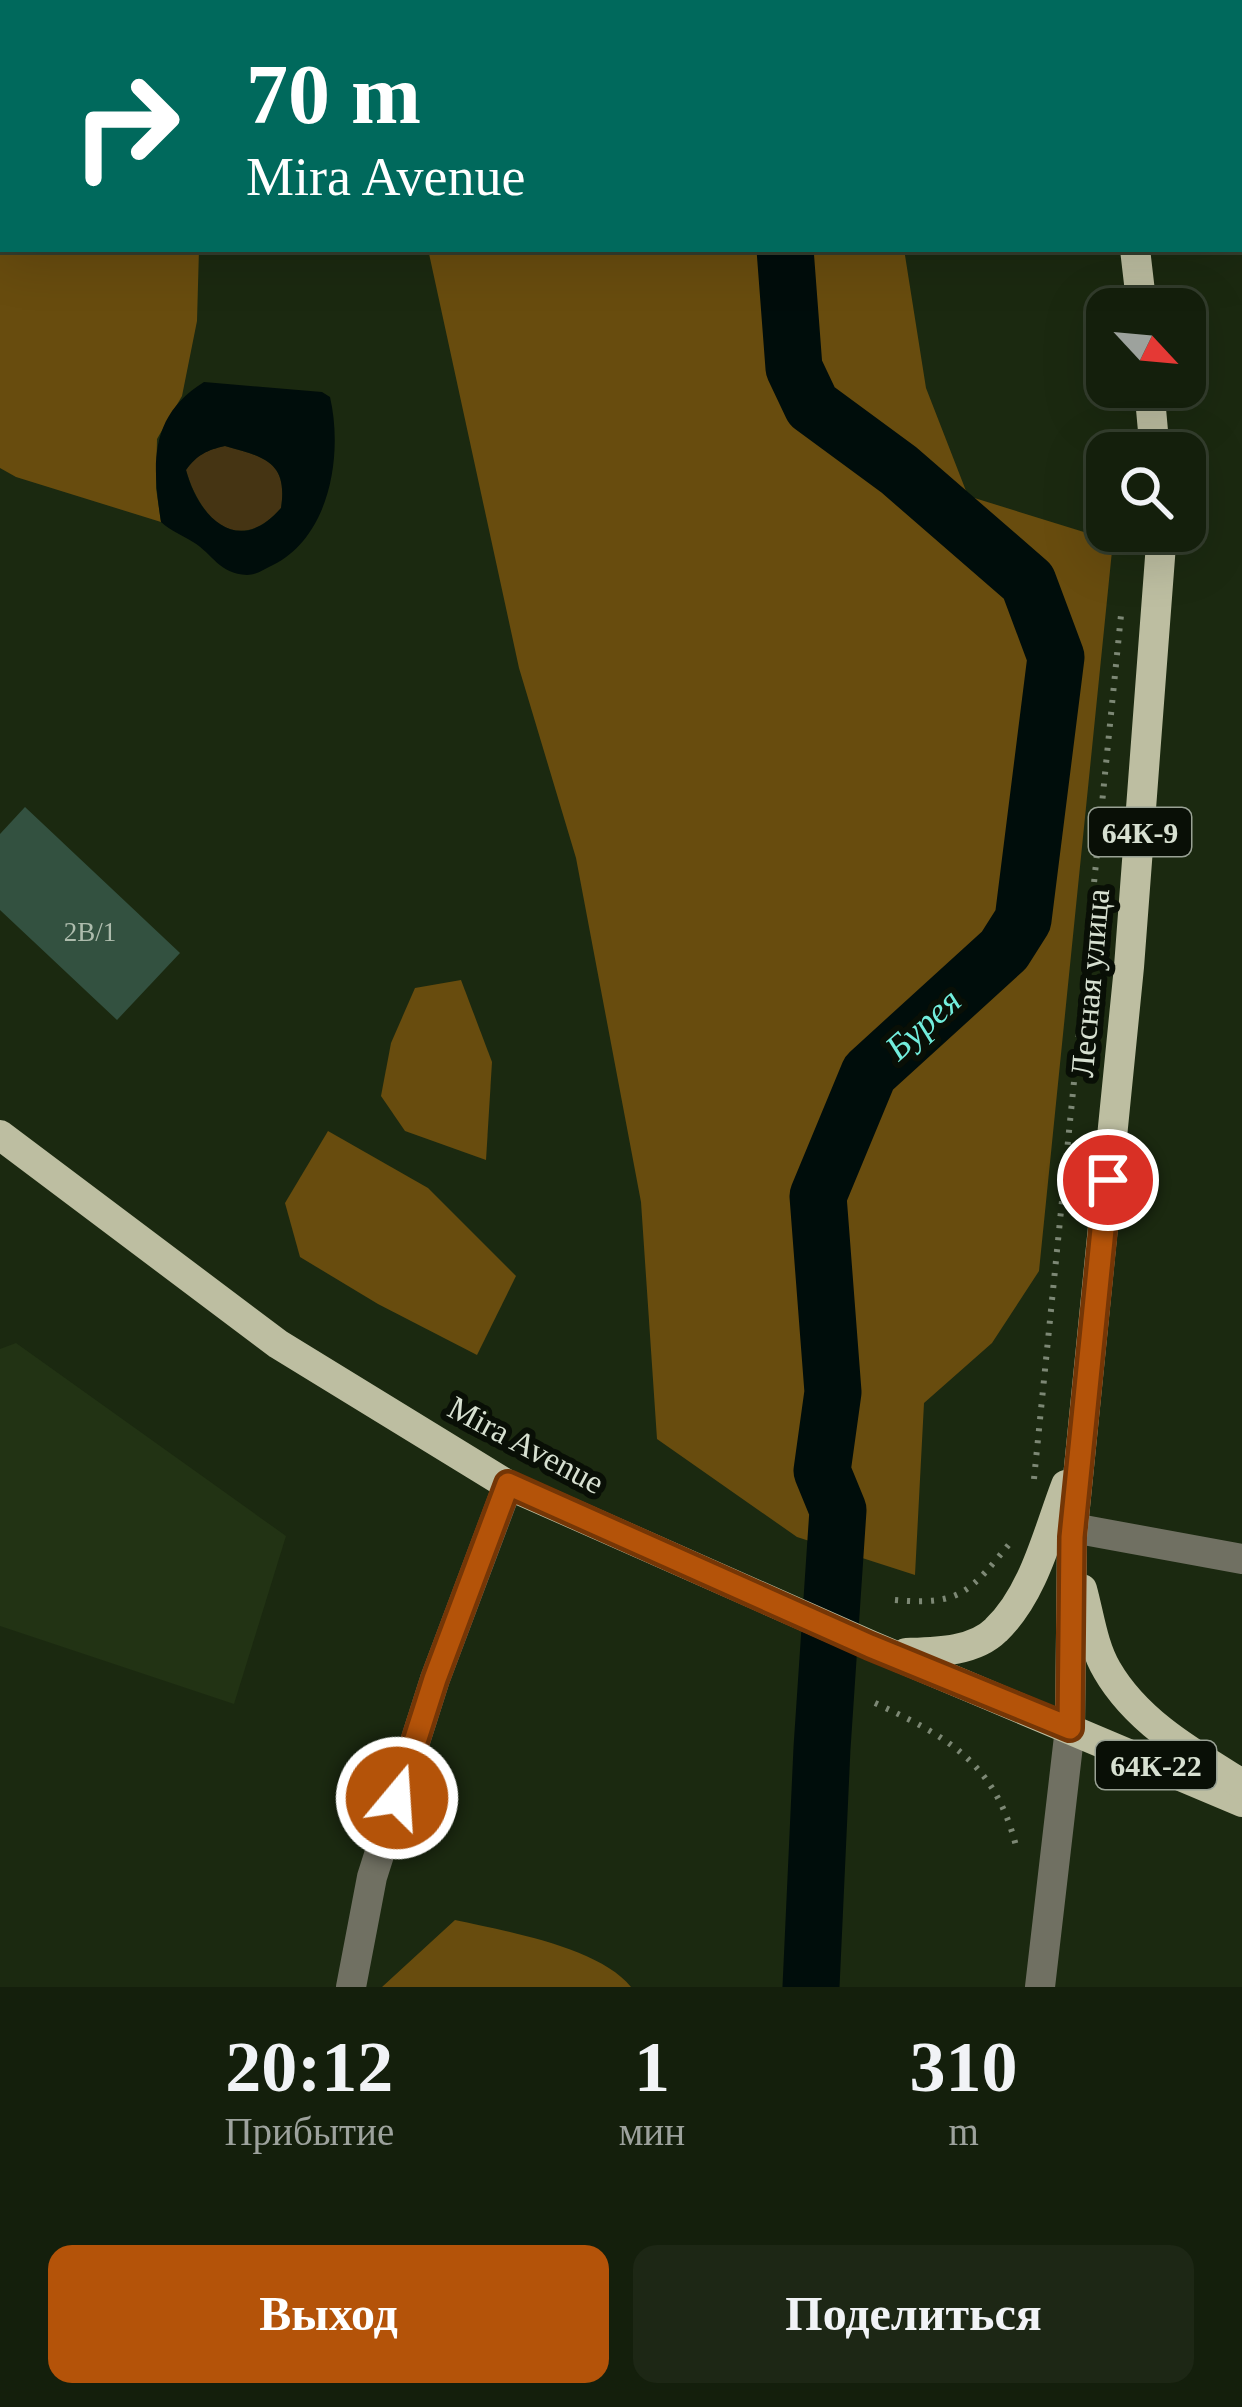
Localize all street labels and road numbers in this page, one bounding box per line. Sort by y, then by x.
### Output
road number: 64К-9 [1089,808,1191,856]
street label: Лесная улица [1064,887,1116,1079]
street label: Mira Avenue [442,1389,610,1501]
road number: 64К-22 [1096,1741,1216,1789]

